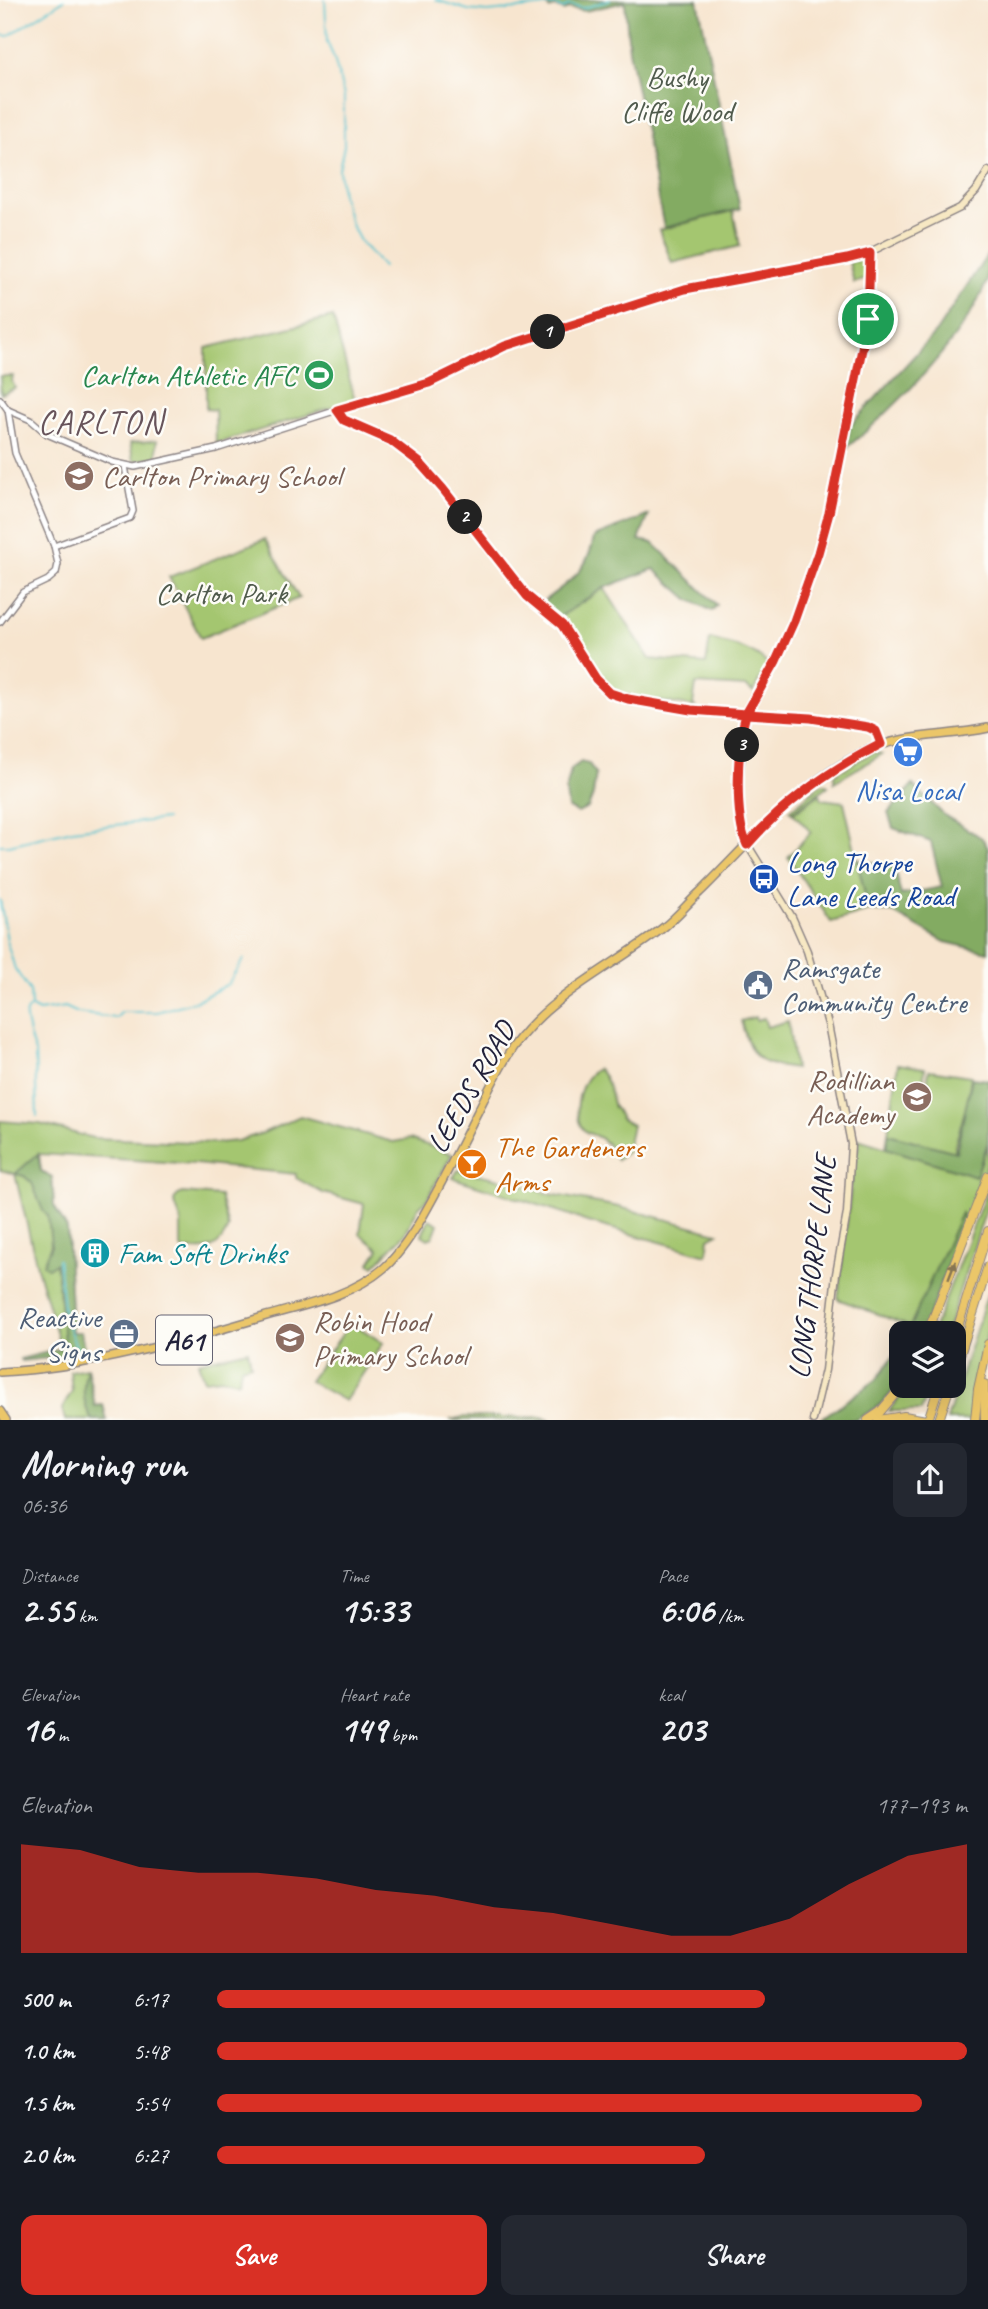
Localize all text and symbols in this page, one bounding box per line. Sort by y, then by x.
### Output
park label: Bushy Cliffe Wood [621,58,737,130]
pin [838,289,898,349]
icon: arrive [849,300,887,338]
pin: 1 [530,314,566,350]
text: 1 [543,319,552,343]
place label: Carlton Athletic AFC [81,356,300,394]
sports icon: Carlton Athletic AFC [302,358,336,392]
district label: CARLTON [38,401,167,443]
place label: Carlton Primary School [102,457,346,495]
school or university icon: Carlton Primary School [62,459,96,493]
pin: 2 [448,500,482,534]
text: 2 [460,504,469,528]
park label: Carlton Park [155,574,289,612]
pin: 3 [724,728,760,762]
text: 3 [737,732,746,756]
supermarket icon: Nisa Local [891,735,925,769]
place label: Nisa Local [855,771,966,809]
place label: Long Thorpe Lane Leeds Road [787,843,958,915]
bus stop icon: Long Thorpe Lane Leeds Road [747,862,781,896]
place label: Ramsgate Community Centre [781,949,969,1021]
public building icon: Ramsgate Community Centre [741,968,775,1002]
street label: LEEDS ROAD [418,1012,525,1159]
place label: Rodillian Academy [807,1061,897,1133]
school or university icon: Rodillian Academy [900,1080,934,1114]
place label: The Gardeners Arms [495,1128,647,1200]
bar icon: The Gardeners Arms [455,1147,489,1181]
street label: LONG THORPE LANE [779,1150,845,1381]
place label: Fam Soft Drinks [118,1234,289,1272]
building icon: Fam Soft Drinks [78,1236,112,1270]
one-way arrow [946,1259,957,1280]
place label: Reactive Signs [18,1298,104,1370]
place label: Robin Hood Primary School [313,1302,472,1374]
road number: A61 [156,1316,212,1364]
office icon: Reactive Signs [107,1317,141,1351]
school or university icon: Robin Hood Primary School [273,1321,307,1355]
map controls [889,1321,966,1398]
button: layers [889,1321,966,1398]
text: Morning run [21,1441,187,1488]
button: share [893,1443,967,1517]
text: 06:36 [21,1491,67,1520]
text: Distance [21,1564,78,1588]
text: Time [340,1564,369,1588]
text: Pace [658,1564,688,1588]
text: 2.55 [21,1588,74,1633]
text: 15:33 [340,1588,409,1633]
text: 6:06 [658,1588,714,1633]
text: km [74,1604,97,1628]
text: /km [714,1604,743,1628]
text: Elevation [21,1683,79,1707]
text: Heart rate [340,1683,409,1707]
text: kcal [658,1683,683,1707]
text: 16 [21,1707,53,1752]
text: 149 [340,1707,387,1752]
text: 203 [658,1707,706,1752]
text: m [53,1723,69,1747]
text: bpm [387,1723,417,1747]
text: Elevation [21,1791,92,1820]
text: 177–193 m [876,1791,967,1820]
text: 500 m [21,1985,70,2014]
text: 6:17 [133,1985,169,2014]
text: 1.0 km [21,2037,75,2066]
text: 5:48 [133,2037,169,2066]
text: 1.5 km [21,2089,74,2118]
text: 5:54 [133,2089,169,2118]
text: 2.0 km [21,2141,75,2170]
text: 6:27 [133,2141,169,2170]
button: Save [21,2215,487,2295]
button: Share [501,2215,967,2295]

